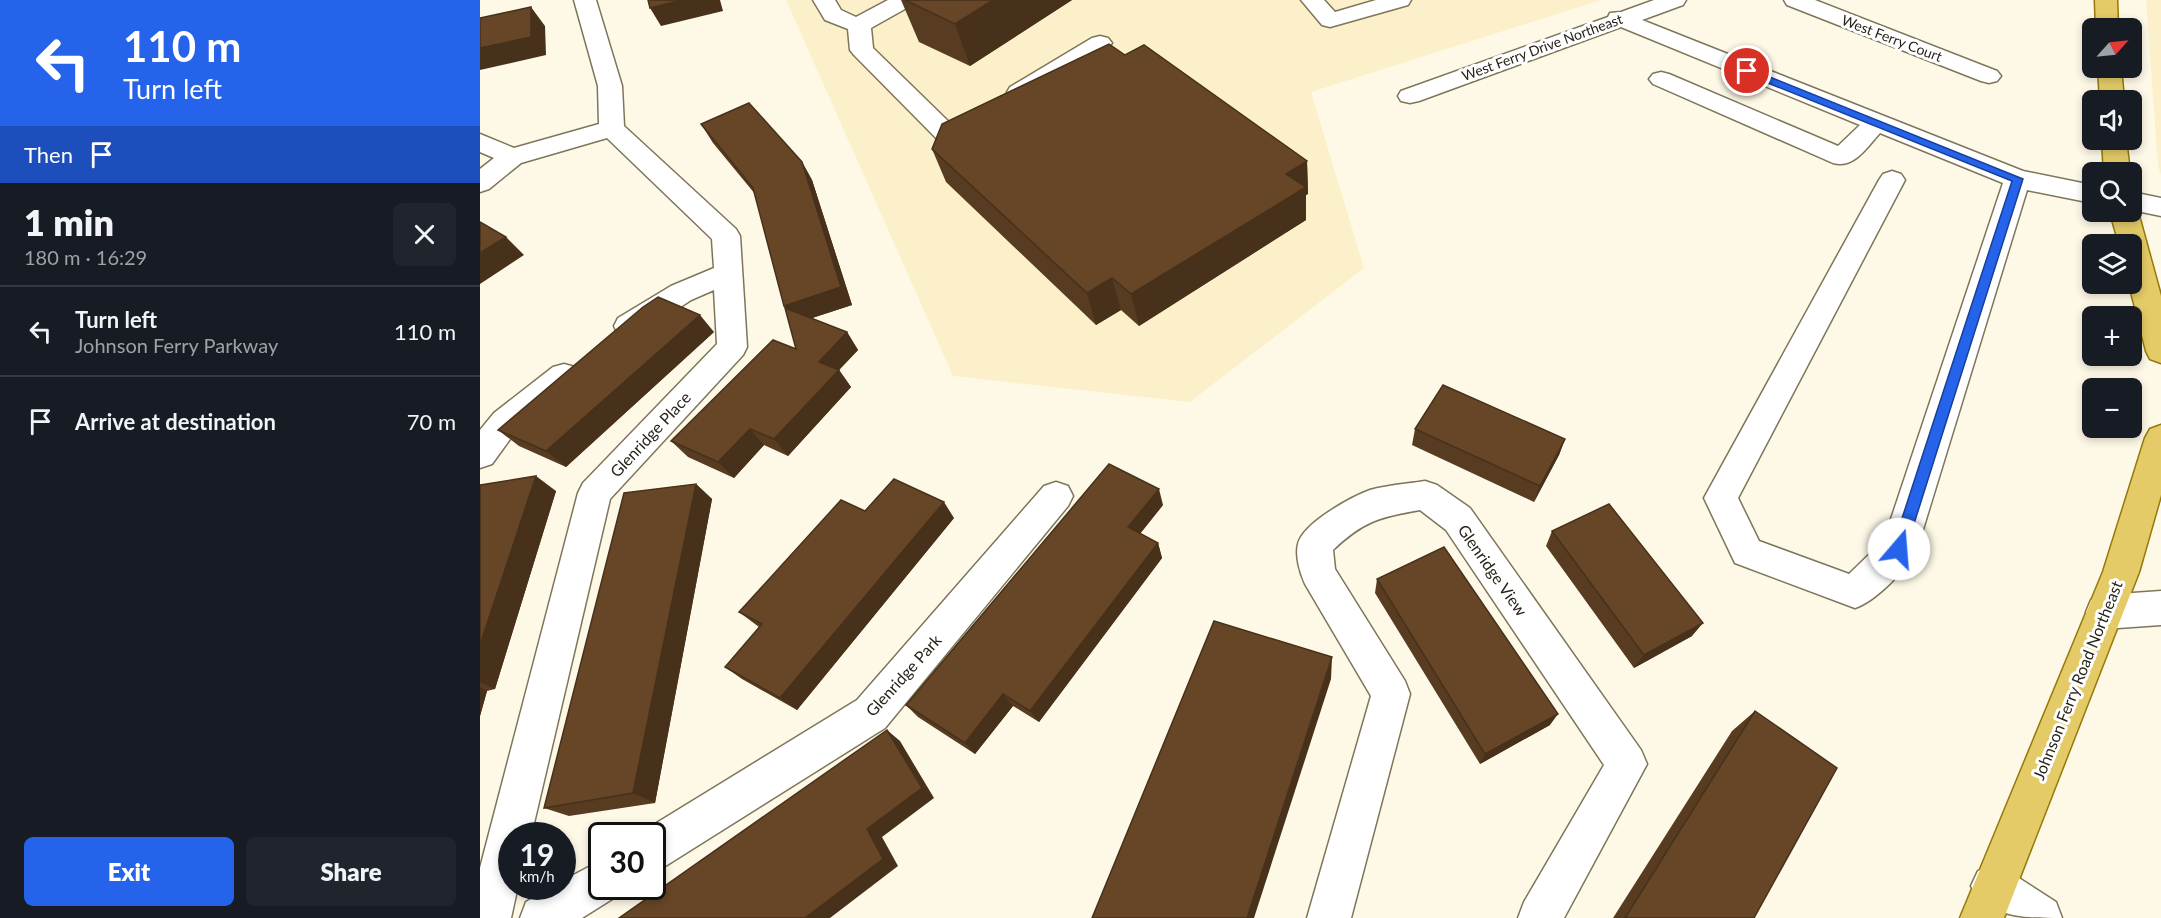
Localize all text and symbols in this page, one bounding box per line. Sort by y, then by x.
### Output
street label: West Ferry Drive Northeast [1459,10,1625,84]
street label: West Ferry Court [1839,11,1945,65]
north arrow [2082,18,2142,78]
map controls [2082,18,2142,438]
text: 110 m [123,21,241,71]
icon: left [24,24,102,102]
pin [1721,45,1772,96]
icon: arrive [1730,54,1763,87]
text: Turn left [123,72,222,105]
button: sound [2082,90,2142,150]
icon: arrive [85,138,118,171]
text: Then [24,141,73,168]
button: search [2082,162,2142,222]
text: 1 min [24,200,114,244]
button: close [393,203,456,266]
button: layers [2082,234,2142,294]
text: 180 m · 16:29 [24,245,147,269]
text: Turn left [75,306,157,333]
button: + [2082,306,2142,366]
icon: left [24,315,57,348]
text: 110 m [394,318,456,345]
text: Johnson Ferry Parkway [75,333,278,357]
button: − [2082,378,2142,438]
street label: Glenridge Place [606,388,694,480]
icon: arrive [24,405,57,438]
text: Arrive at destination [75,408,276,435]
text: 70 m [407,408,456,435]
position arrow [1867,517,1931,581]
street label: Glenridge View [1454,521,1532,620]
street label: Johnson Ferry Road Northeast [2028,577,2126,782]
street label: Glenridge Park [861,630,945,720]
speed limit sign: 30 [588,822,666,900]
text: 19 [520,836,554,872]
button: Exit [24,837,234,906]
button: Share [246,837,456,906]
text: km/h [519,867,555,885]

